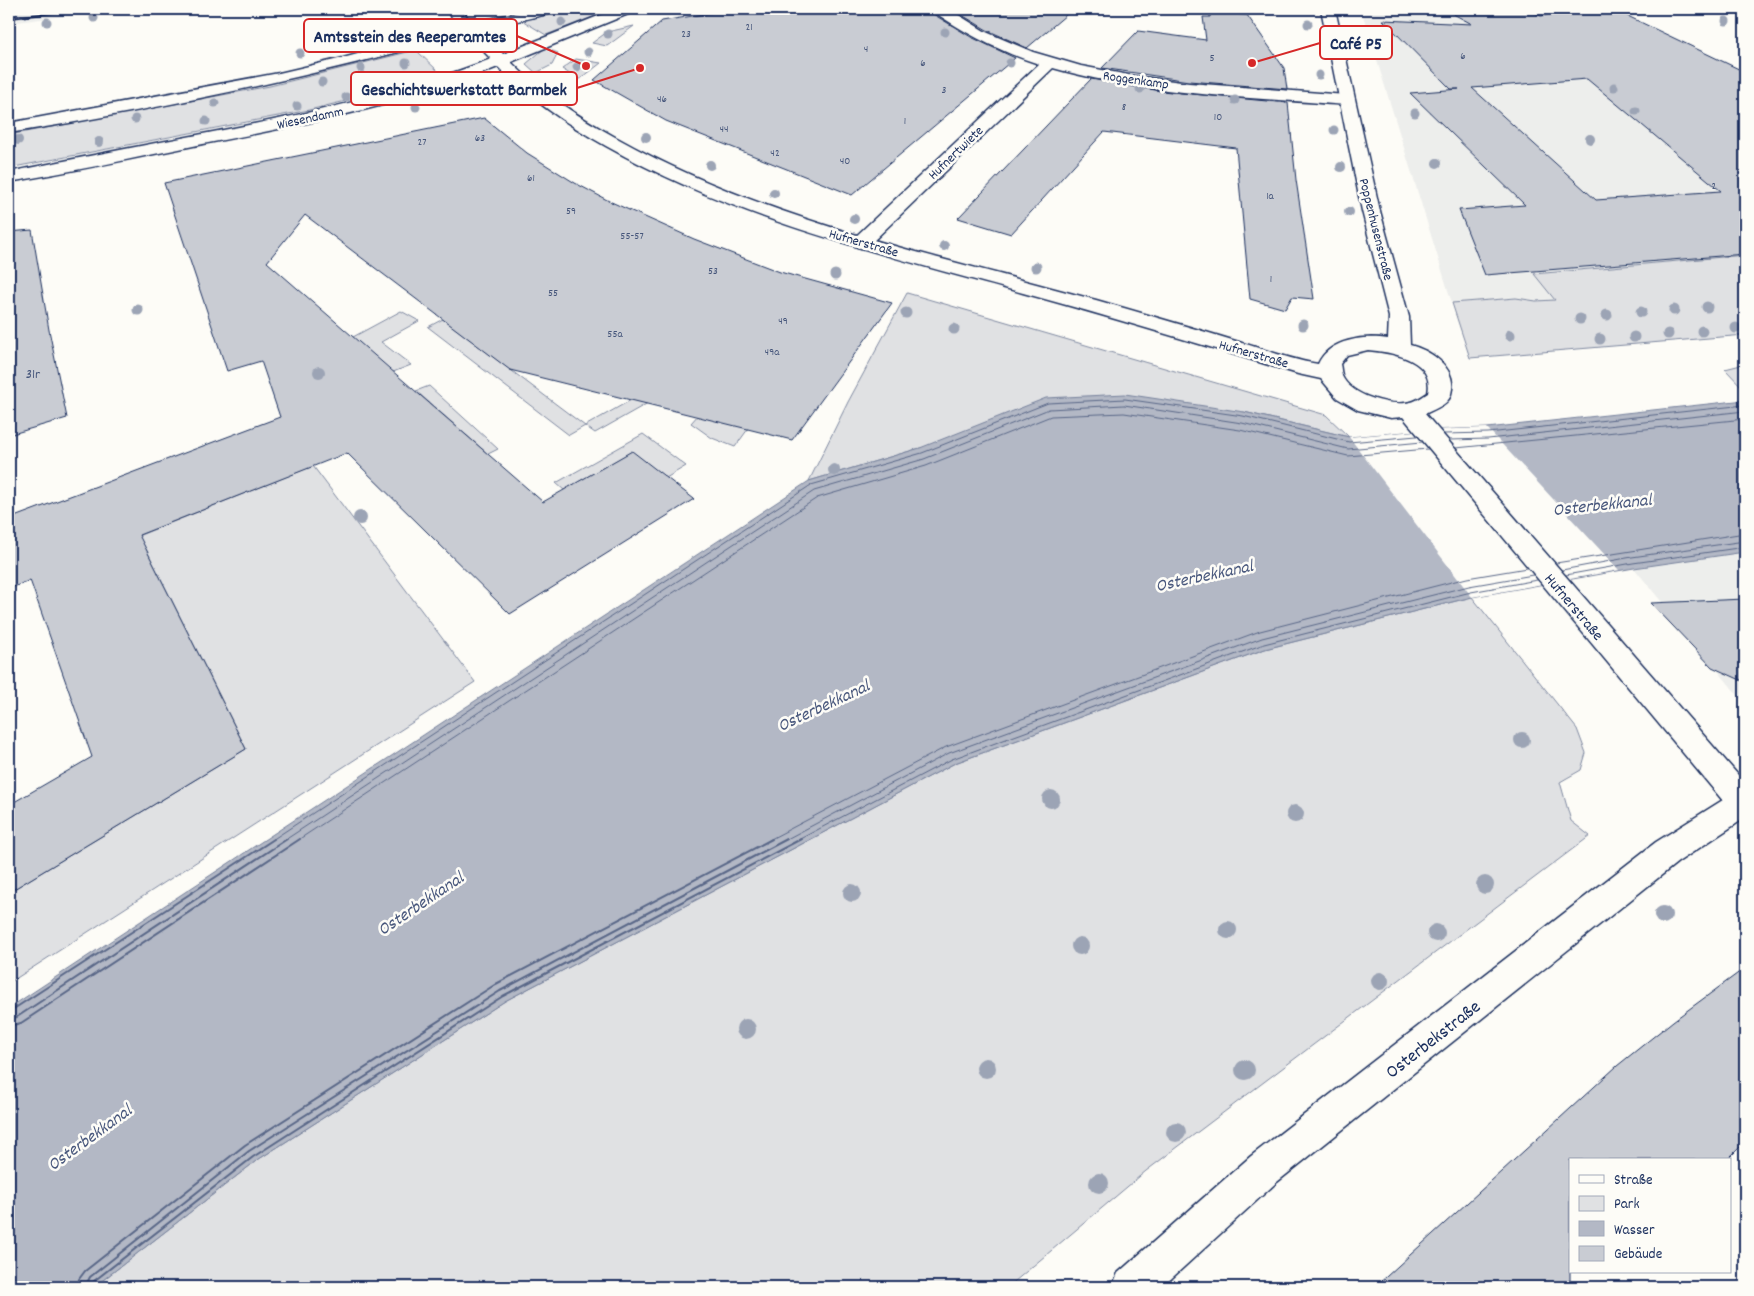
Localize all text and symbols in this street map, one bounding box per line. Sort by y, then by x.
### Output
callout: Amtsstein des Reeperamtes [304,19,517,52]
house number: 21 [745,20,753,36]
text: Amtsstein des Reeperamtes [314,26,507,51]
callout: Café P5 [1320,26,1392,59]
house number: 23 [681,27,691,43]
text: Café P5 [1330,33,1382,58]
house number: 4 [864,42,868,58]
house number: 6 [1460,49,1466,65]
house number: 5 [1209,51,1215,67]
house number: 6 [920,56,926,72]
street label: Roggenkamp [1101,66,1170,95]
callout: Geschichtswerkstatt Barmbek [351,72,577,105]
text: Geschichtswerkstatt Barmbek [361,79,568,104]
house number: 3 [942,83,947,99]
house number: 46 [657,92,667,108]
house number: 8 [1122,100,1126,116]
street label: Wiesendamm [275,102,346,136]
house number: 10 [1214,110,1222,126]
house number: 1 [904,114,906,130]
house number: 44 [719,122,729,138]
street label: Hufnertwiete [924,122,989,185]
house number: 63 [475,131,485,147]
house number: 27 [417,135,427,151]
house number: 42 [770,146,780,162]
house number: 40 [840,154,850,170]
house number: 61 [527,171,535,187]
street label: Poppenhusenstraße [1353,176,1397,283]
house number: 2 [1712,179,1717,195]
house number: 1a [1266,189,1275,205]
house number: 59 [566,204,576,220]
street label: Hufnerstraße [826,224,901,263]
house number: 55-57 [620,229,644,245]
house number: 53 [708,264,718,280]
house number: 1 [1270,272,1272,288]
house number: 55 [548,286,558,302]
house number: 49 [778,314,788,330]
house number: 55a [607,327,624,343]
street label: Hufnerstraße [1216,335,1291,374]
house number: 49a [765,345,780,361]
house number: 31r [26,365,41,385]
water label: Osterbekkanal [1552,489,1655,524]
water label: Osterbekkanal [1153,555,1257,600]
street label: Hufnerstraße [1538,569,1608,646]
water label: Osterbekkanal [774,674,876,740]
water label: Osterbekkanal [373,866,471,943]
street label: Osterbekstraße [1381,995,1487,1087]
water label: Osterbekkanal [43,1099,139,1178]
legend [1569,1158,1732,1274]
text: Straße [1614,1170,1653,1192]
text: Park [1614,1194,1640,1216]
text: Wasser [1614,1220,1655,1242]
text: Gebäude [1614,1244,1663,1266]

